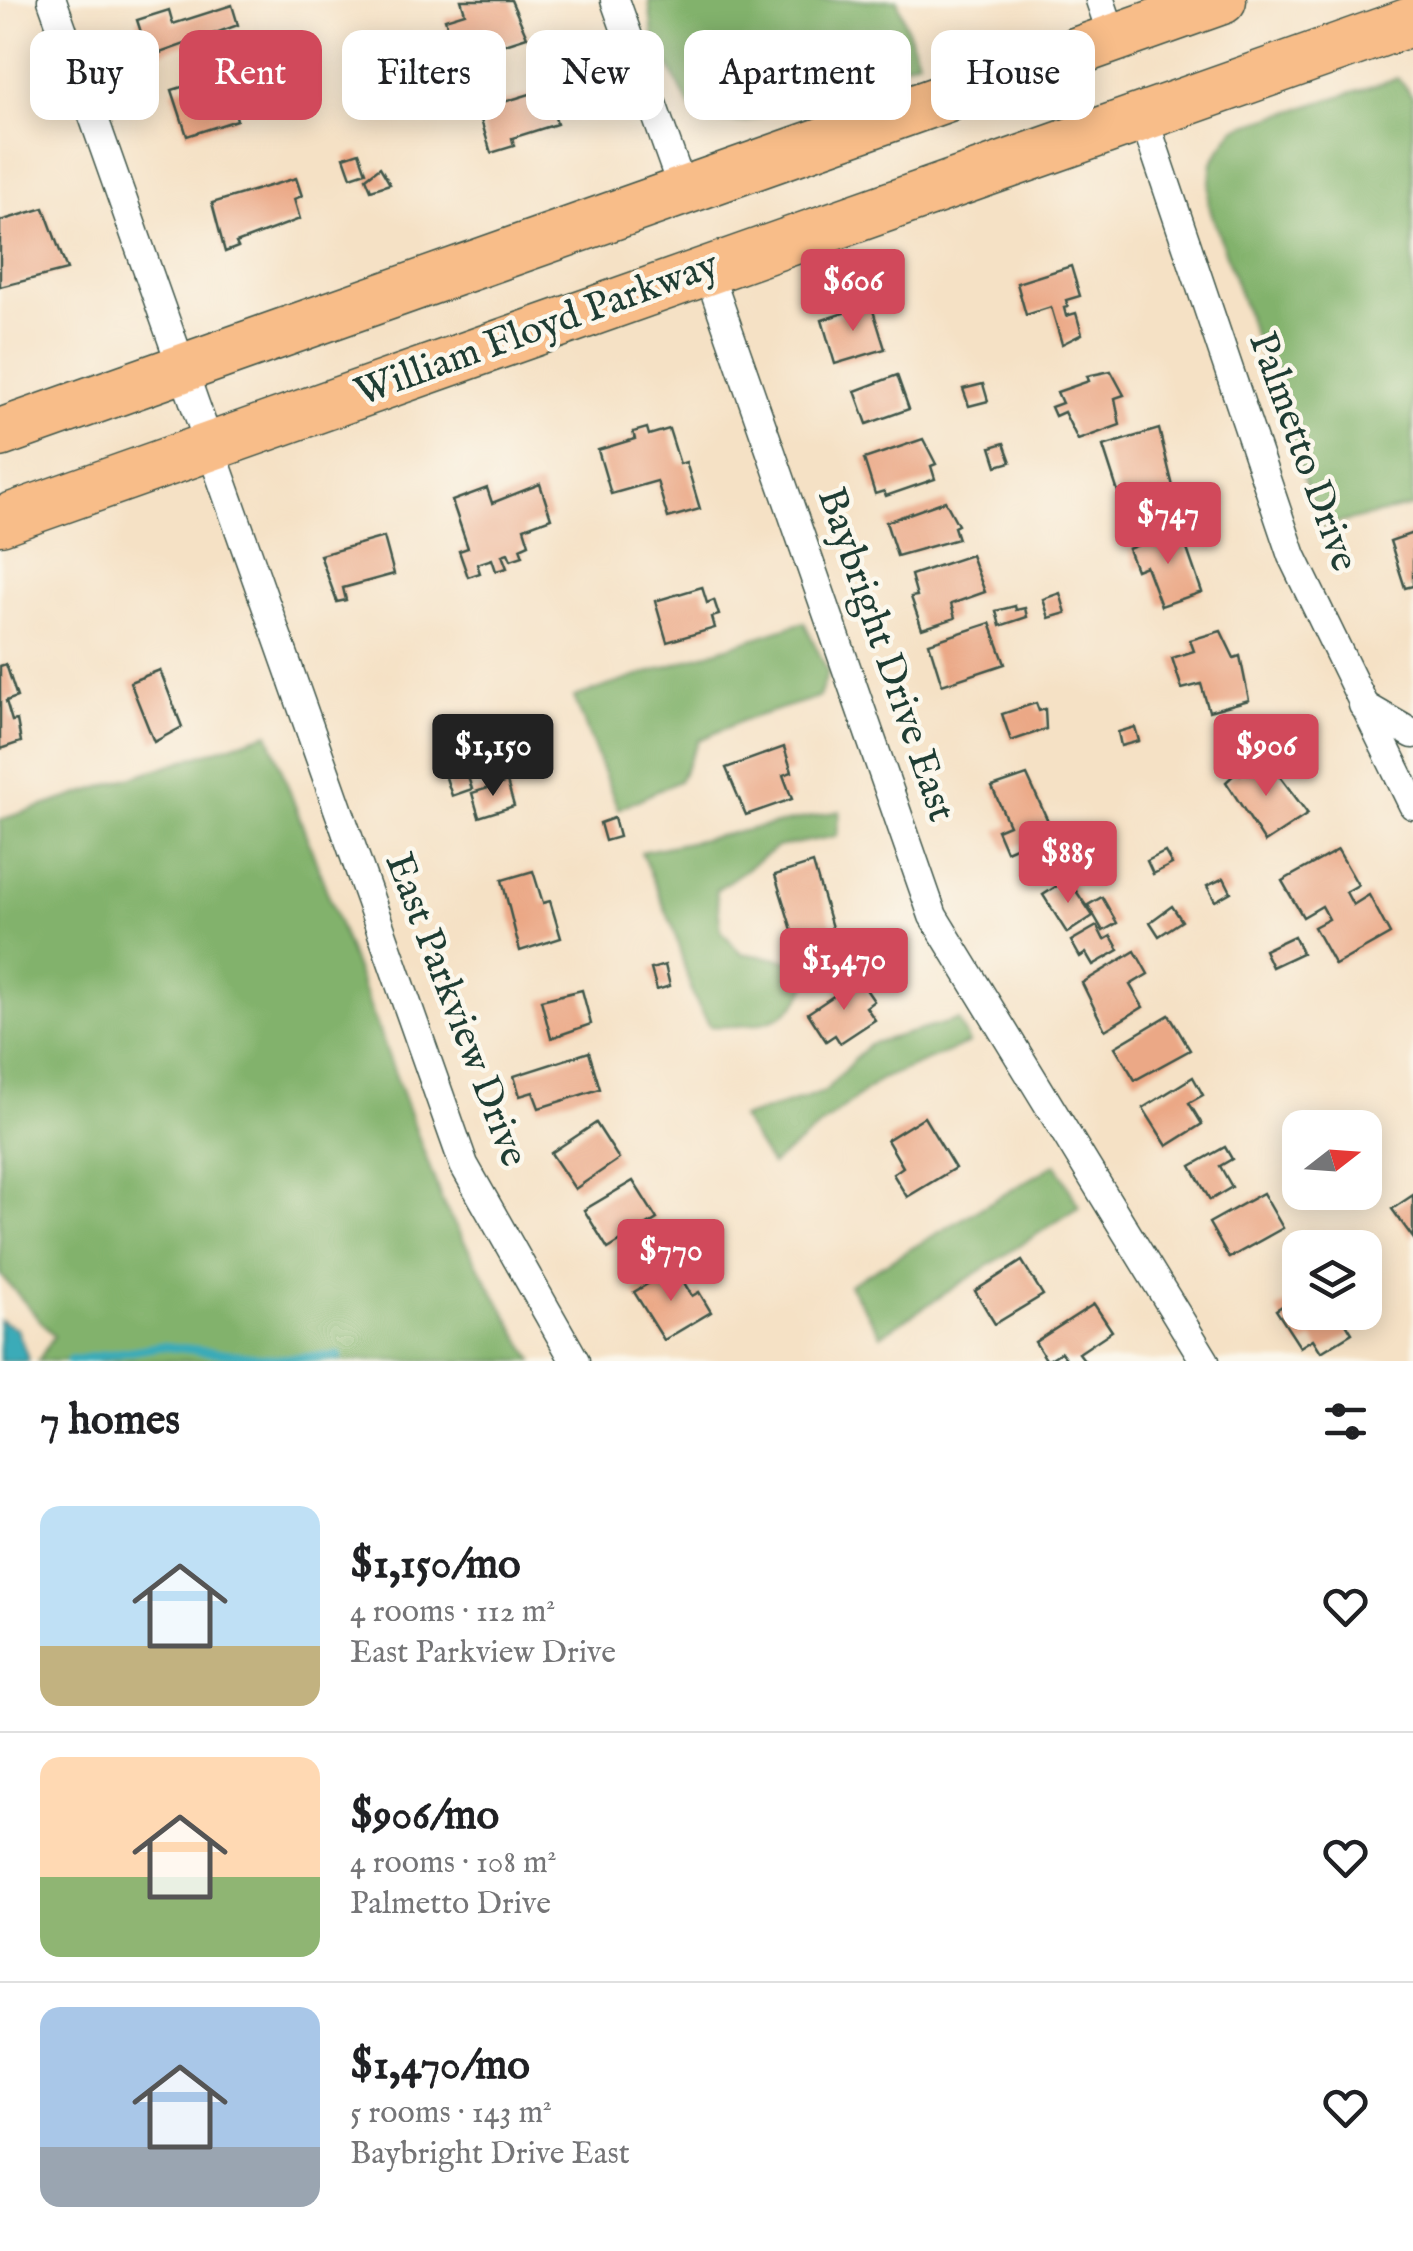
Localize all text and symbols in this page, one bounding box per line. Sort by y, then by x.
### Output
chip: Buy [30,30,159,120]
chip: Rent [179,30,322,120]
chip: Filters [342,30,506,120]
chip: New [526,30,664,120]
chip: Apartment [684,30,911,120]
chip: House [931,30,1095,120]
street label: William Floyd Parkway [348,240,726,420]
pin: $606 [794,249,912,334]
text: $606 [823,261,883,302]
street label: Palmetto Drive [1235,325,1369,579]
street label: Baybright Drive East [804,481,966,829]
pin: $747 [1109,482,1227,567]
text: $747 [1137,494,1199,535]
pin: $1,150 [412,714,574,799]
pin: $906 [1207,714,1325,799]
text: $1,150 [454,726,532,767]
text: $906 [1236,726,1296,767]
pin: $885 [1009,821,1127,906]
text: $885 [1041,833,1095,874]
street label: East Parkview Drive [372,846,538,1174]
pin: $1,470 [763,928,925,1013]
text: $1,470 [802,940,886,981]
north arrow [1282,1110,1382,1210]
map controls [1282,1110,1382,1330]
pin: $770 [612,1219,730,1304]
button: layers [1282,1230,1382,1330]
text: $770 [639,1231,703,1272]
icon: filters [1318,1394,1373,1449]
text: 7 homes [40,1395,180,1448]
text: $1,150/mo [350,1539,521,1592]
icon: home [120,1546,240,1666]
icon: heart [1318,1579,1373,1634]
text: 4 rooms · 112 m² [350,1592,555,1633]
text: East Parkview Drive [350,1633,616,1674]
text: $906/mo [350,1790,499,1843]
icon: home [120,1797,240,1917]
icon: heart [1318,1830,1373,1885]
text: 4 rooms · 108 m² [350,1843,557,1884]
text: Palmetto Drive [350,1884,551,1925]
text: $1,470/mo [350,2040,530,2093]
icon: home [120,2047,240,2167]
icon: heart [1318,2080,1373,2135]
text: 5 rooms · 143 m² [350,2093,552,2134]
text: Baybright Drive East [350,2134,630,2175]

